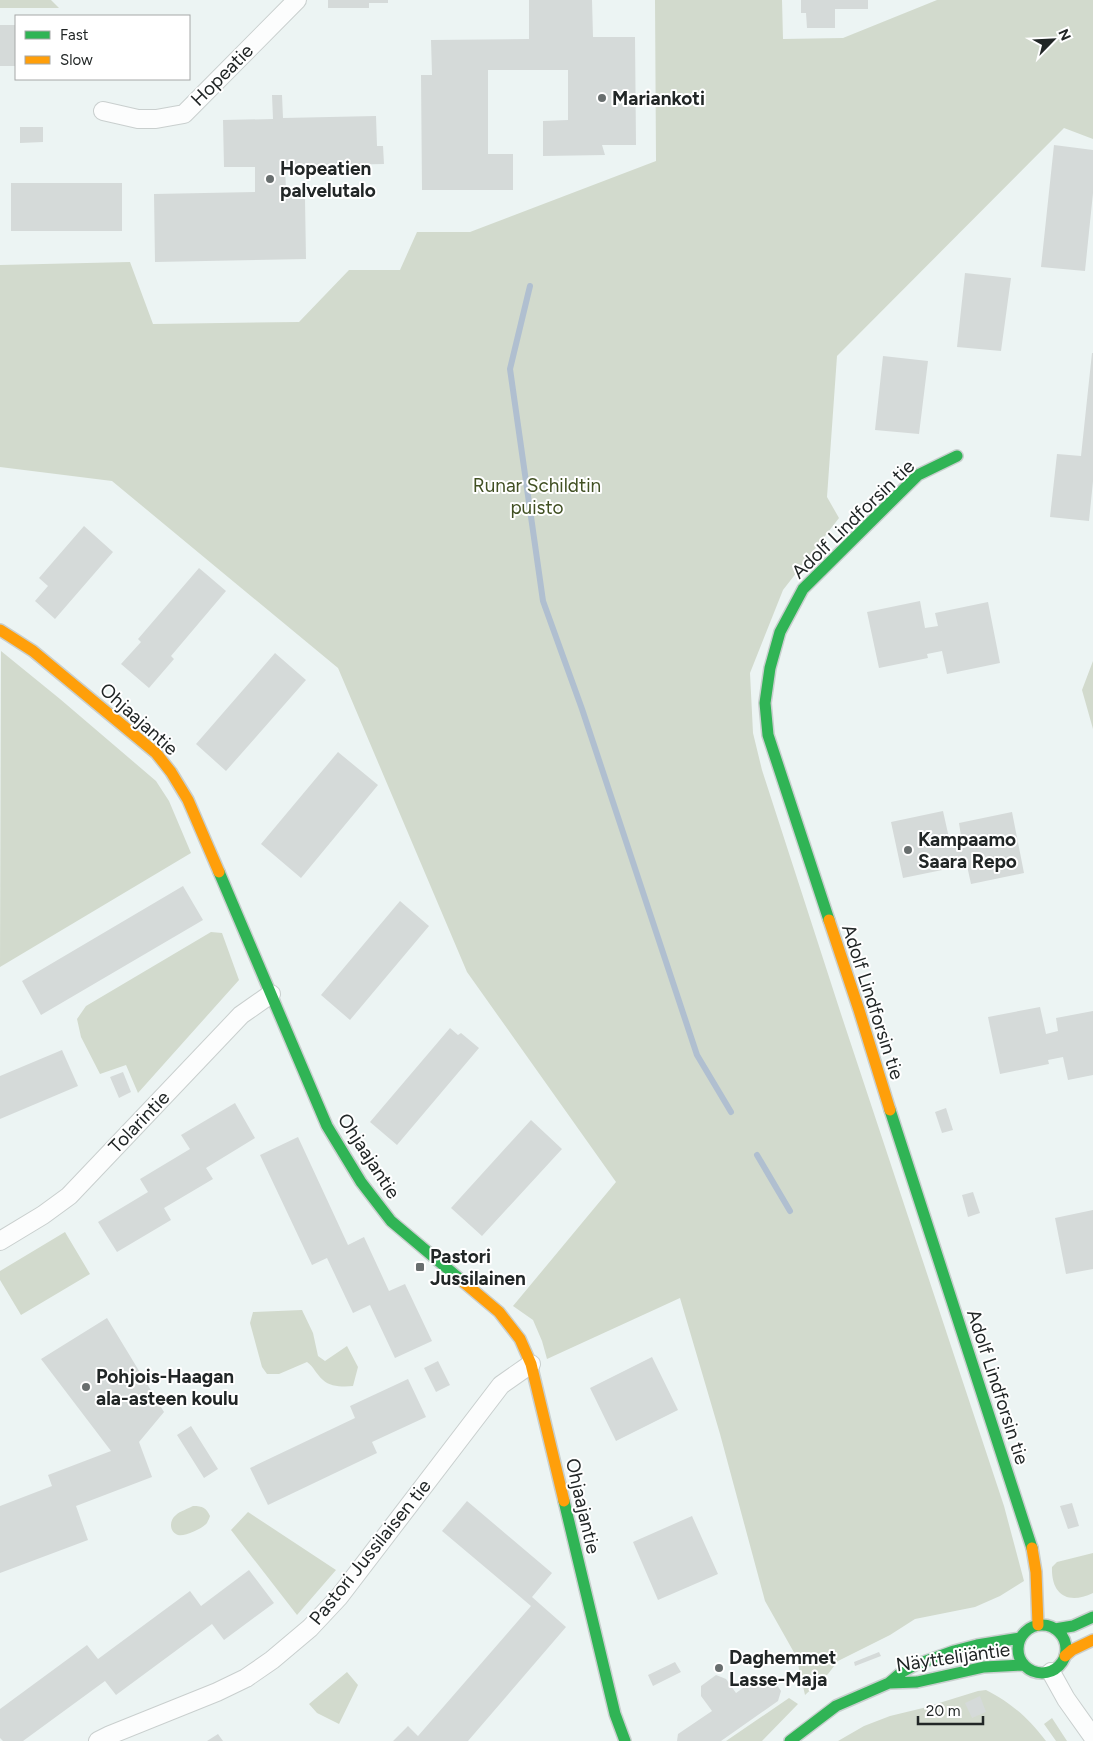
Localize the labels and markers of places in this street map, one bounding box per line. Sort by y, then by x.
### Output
place label: Mariankoti [612,87,705,110]
marker: Mariankoti [596,92,608,104]
place label: Hopeatien palvelutalo [280,157,376,202]
marker: Hopeatien palvelutalo [264,173,276,185]
place label: Kampaamo Saara Repo [918,828,1017,873]
marker: Kampaamo Saara Repo [902,844,914,856]
place label: Pastori Jussilainen [430,1245,526,1290]
marker: Pastori Jussilainen [414,1261,426,1273]
place label: Pohjois-Haagan ala-asteen koulu [96,1365,239,1410]
marker: Pohjois-Haagan ala-asteen koulu [80,1381,92,1393]
place label: Daghemmet Lasse-Maja [729,1646,837,1691]
marker: Daghemmet Lasse-Maja [713,1662,725,1674]

